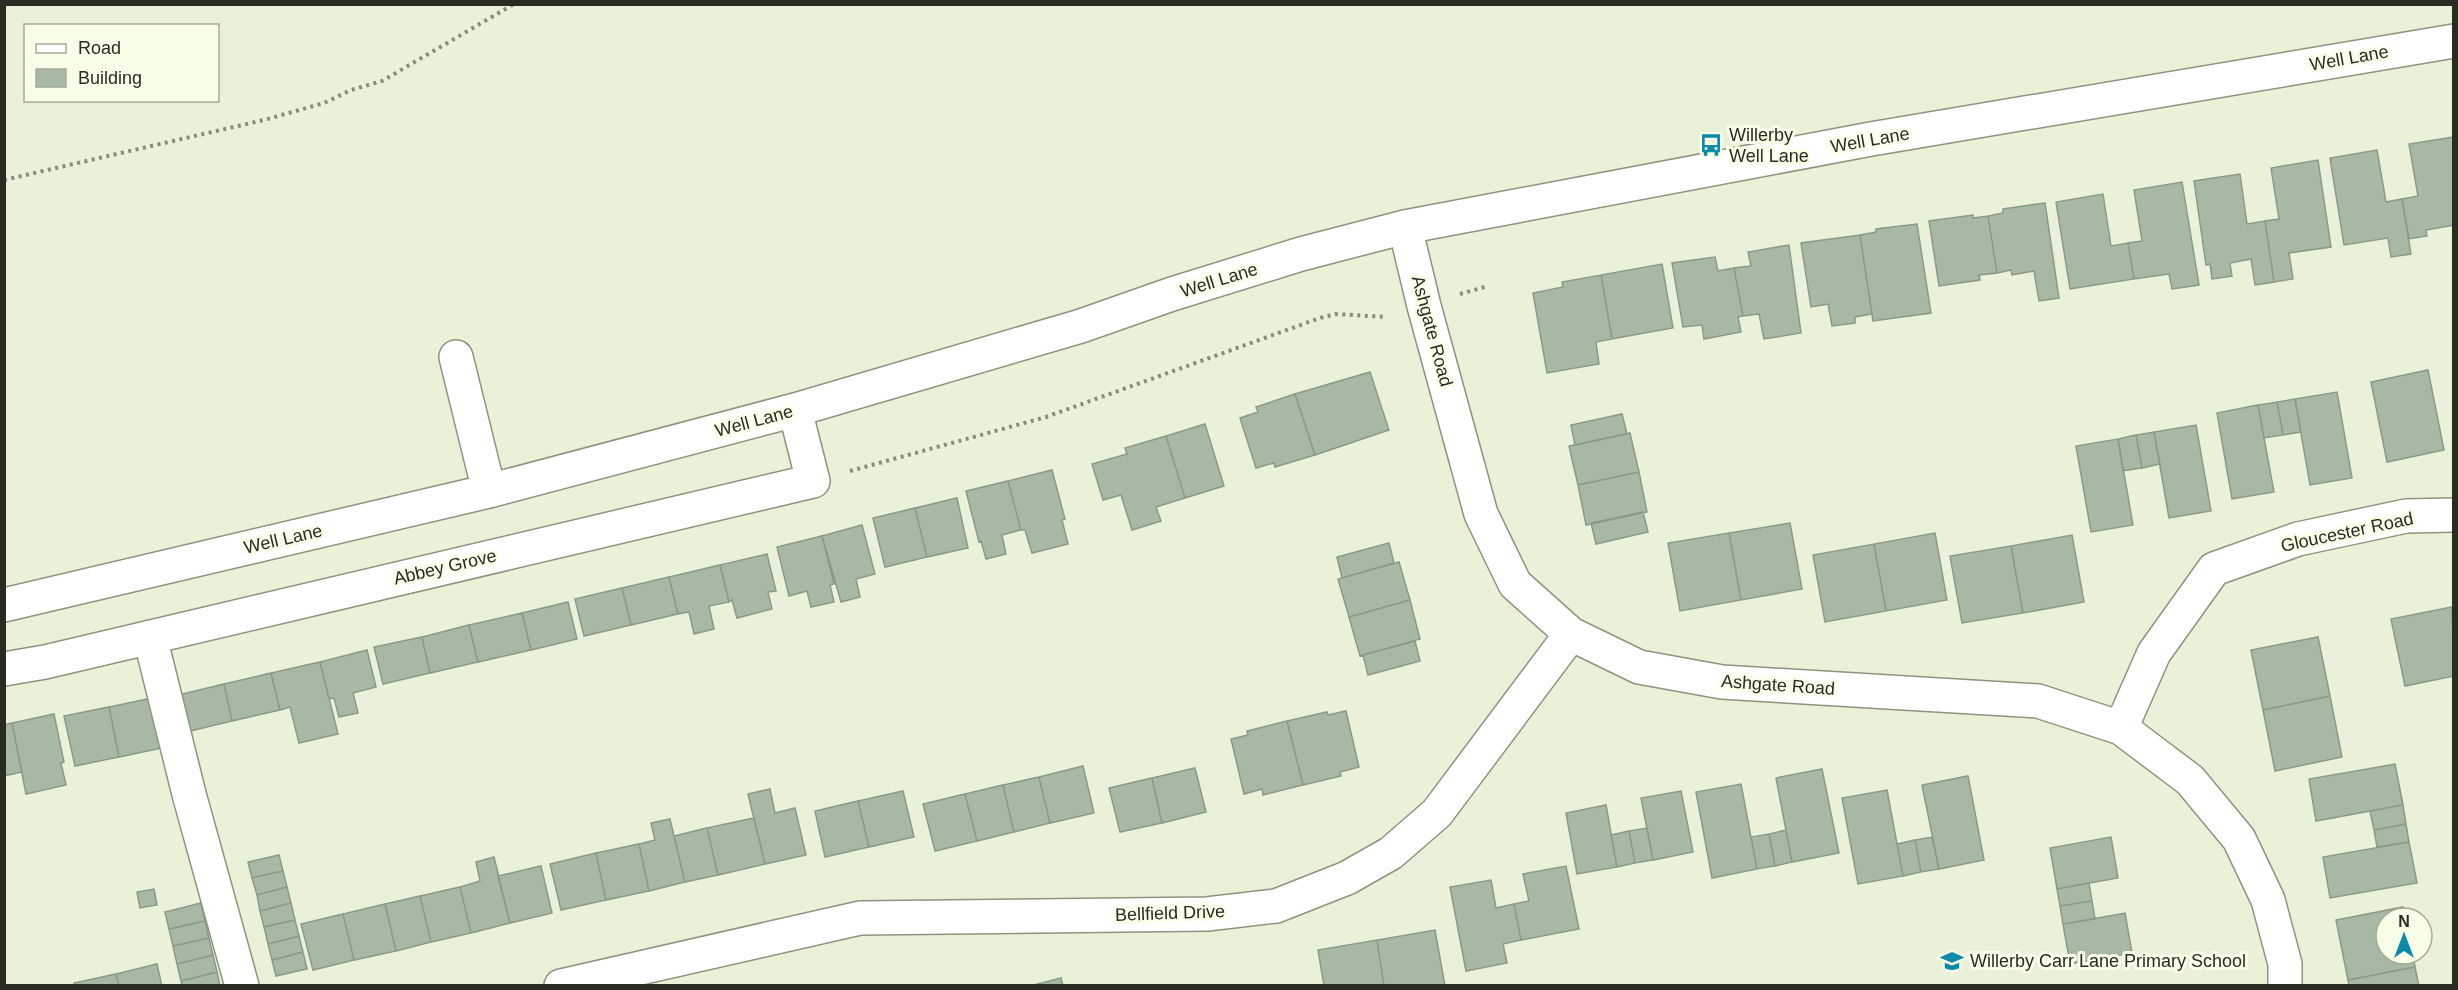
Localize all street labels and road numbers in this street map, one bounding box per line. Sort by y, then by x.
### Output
street label: Well Lane [2308,41,2390,75]
street label: Well Lane [1829,123,1911,157]
street label: Well Lane [1178,259,1260,301]
street label: Ashgate Road [1408,273,1456,389]
street label: Well Lane [713,401,795,441]
street label: Gloucester Road [2279,508,2415,556]
street label: Well Lane [242,520,324,558]
street label: Abbey Grove [392,545,498,589]
street label: Ashgate Road [1720,671,1836,699]
street label: Bellfield Drive [1115,901,1225,925]

